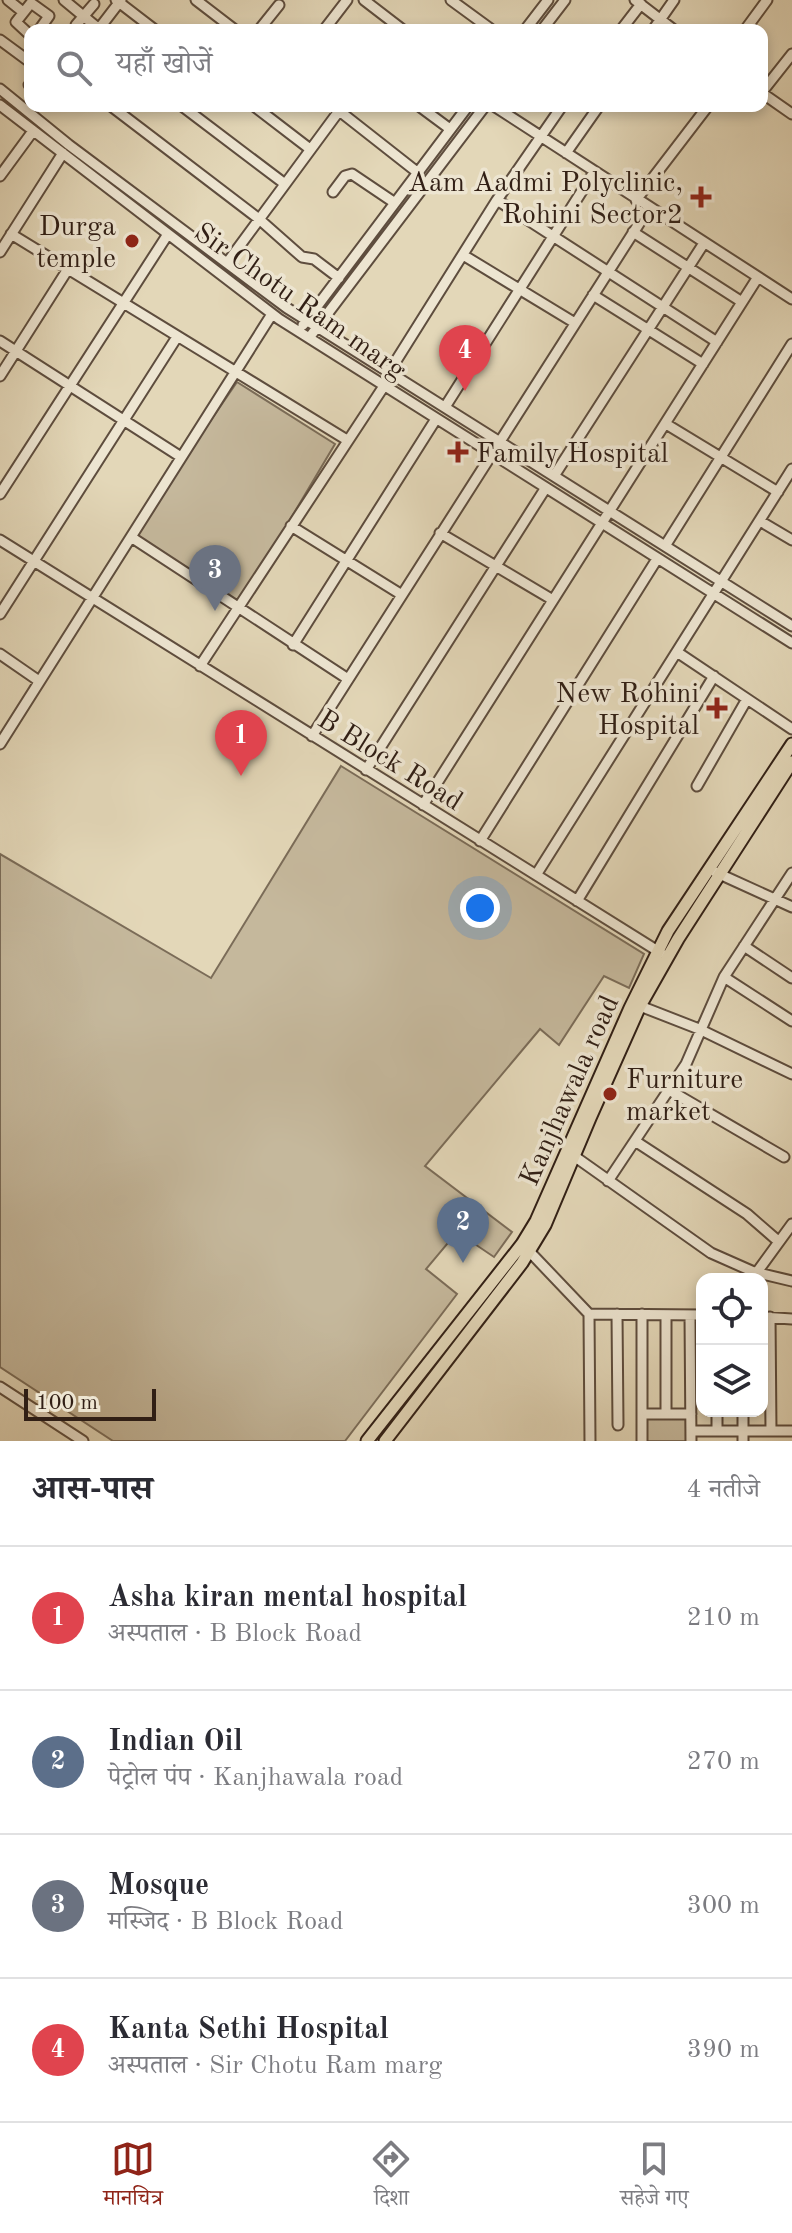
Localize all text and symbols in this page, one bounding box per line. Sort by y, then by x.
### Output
search box [24,24,768,112]
icon: search [52,46,96,90]
text: यहाँ खोजें [116,50,212,80]
place label: Aam Aadmi Polyclinic, Rohini Sector2 [408,170,683,230]
marker: Aam Aadmi Polyclinic, Rohini Sector2 [690,186,712,208]
place label: Durga temple [36,214,116,274]
street label: Sir Chotu Ram marg [188,219,410,386]
marker: Durga temple [123,232,141,250]
pin: 4 [439,325,491,391]
marker: Family Hospital [447,441,469,463]
place label: Family Hospital [476,441,668,469]
pin: 3 [189,545,241,611]
place label: New Rohini Hospital [556,681,699,741]
marker: New Rohini Hospital [706,697,728,719]
street label: B Block Road [312,706,467,817]
pin: 1 [215,710,267,776]
your location [460,888,500,928]
street label: Kanjhawala road [516,992,625,1191]
place label: Furniture market [626,1067,743,1127]
marker: Furniture market [601,1085,619,1103]
pin: 2 [437,1197,489,1263]
map controls [696,1273,768,1417]
button: locate [696,1273,768,1345]
button: layers [696,1345,768,1417]
scale bar [24,1385,156,1421]
text: 100 m [36,1392,98,1414]
text: आस-पास [32,1473,153,1507]
text: 4 नतीजे [687,1477,760,1503]
text: Asha kiran mental hospital [108,1583,467,1613]
text: 1 [50,1605,66,1631]
text: 210 m [687,1605,760,1631]
text: अस्पताल · B Block Road [108,1621,362,1647]
text: Indian Oil [108,1727,243,1757]
text: 2 [50,1749,66,1775]
text: 270 m [687,1749,760,1775]
text: पेट्रोल पंप · Kanjhawala road [108,1765,403,1791]
text: Mosque [108,1871,209,1901]
text: 3 [50,1893,66,1919]
text: 300 m [687,1893,760,1919]
text: मस्जिद · B Block Road [108,1909,343,1935]
text: Kanta Sethi Hospital [108,2015,389,2045]
text: 4 [50,2037,66,2063]
text: 390 m [687,2037,760,2063]
text: अस्पताल · Sir Chotu Ram marg [108,2053,442,2079]
tab: मानचित्र [103,2137,163,2219]
tab: दिशा [369,2137,413,2219]
tab: सहेजे गए [620,2137,689,2219]

